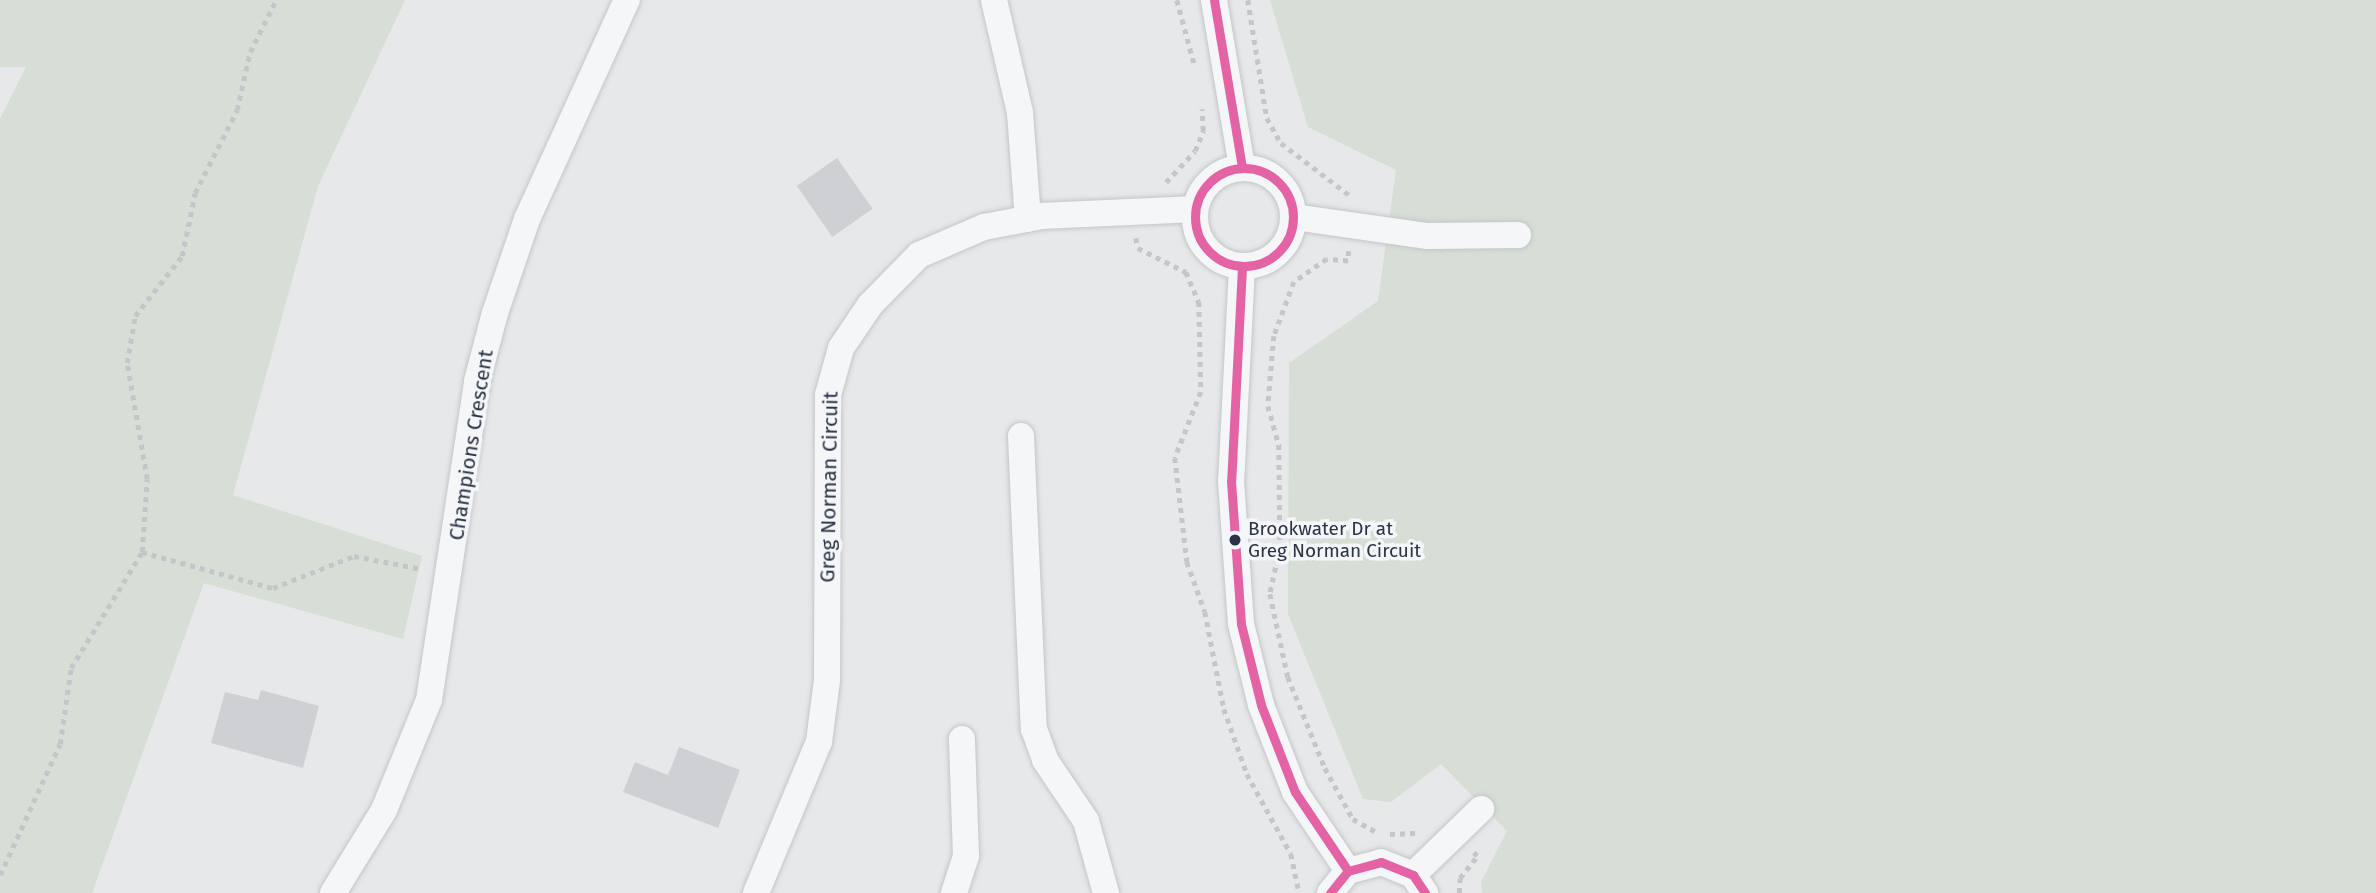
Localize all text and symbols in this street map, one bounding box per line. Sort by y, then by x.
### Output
street label: Champions Crescent [443,348,499,542]
street label: Greg Norman Circuit [815,391,843,583]
place label: Brookwater Dr at Greg Norman Circuit [1248,518,1421,562]
marker: Brookwater Dr at Greg Norman Circuit [1228,533,1242,547]

